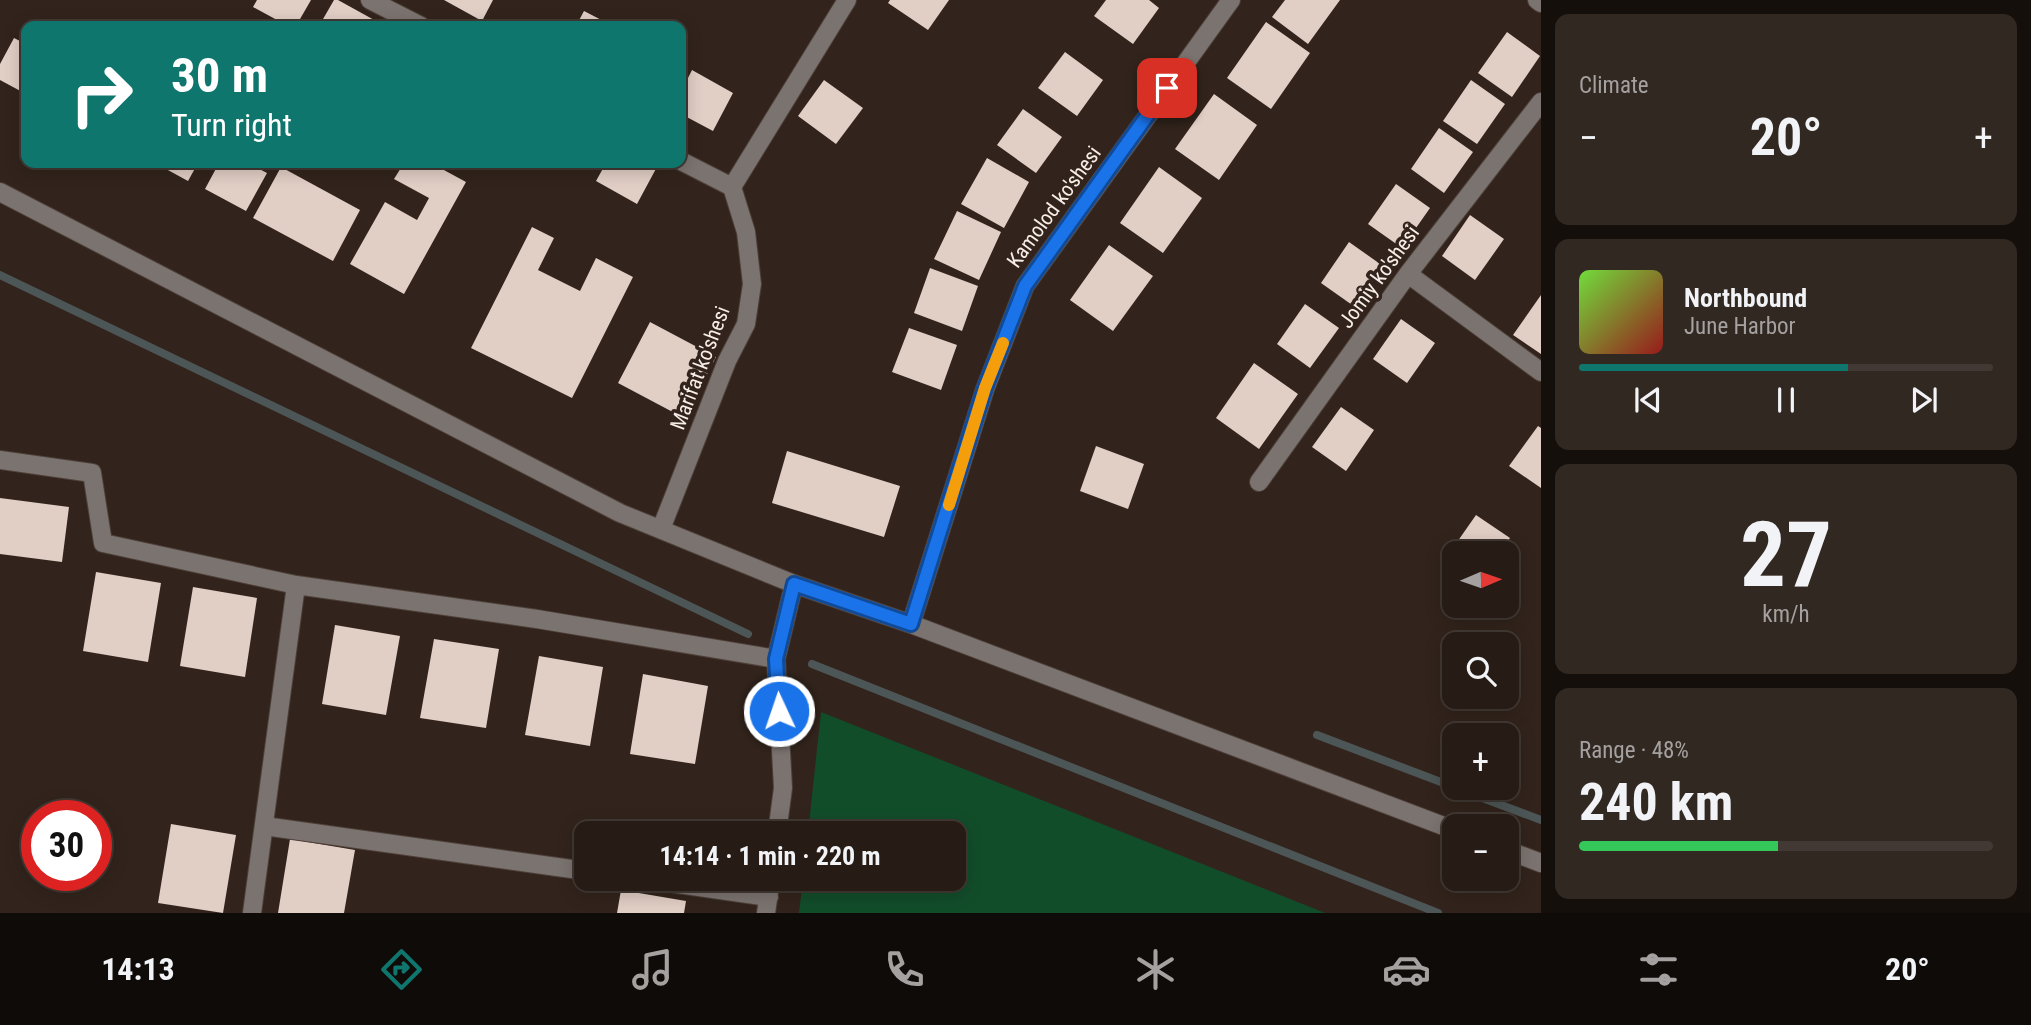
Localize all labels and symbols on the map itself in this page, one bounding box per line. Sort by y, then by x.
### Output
pin [1137,58,1197,118]
street label: Kamolod ko'shesi [1002,142,1106,272]
street label: Jomiy ko'shesi [1334,221,1424,333]
street label: Marifat ko'shesi [665,303,735,433]
north arrow [1442,541,1519,618]
position arrow [742,674,816,748]
speed limit sign: 30 [21,800,112,891]

